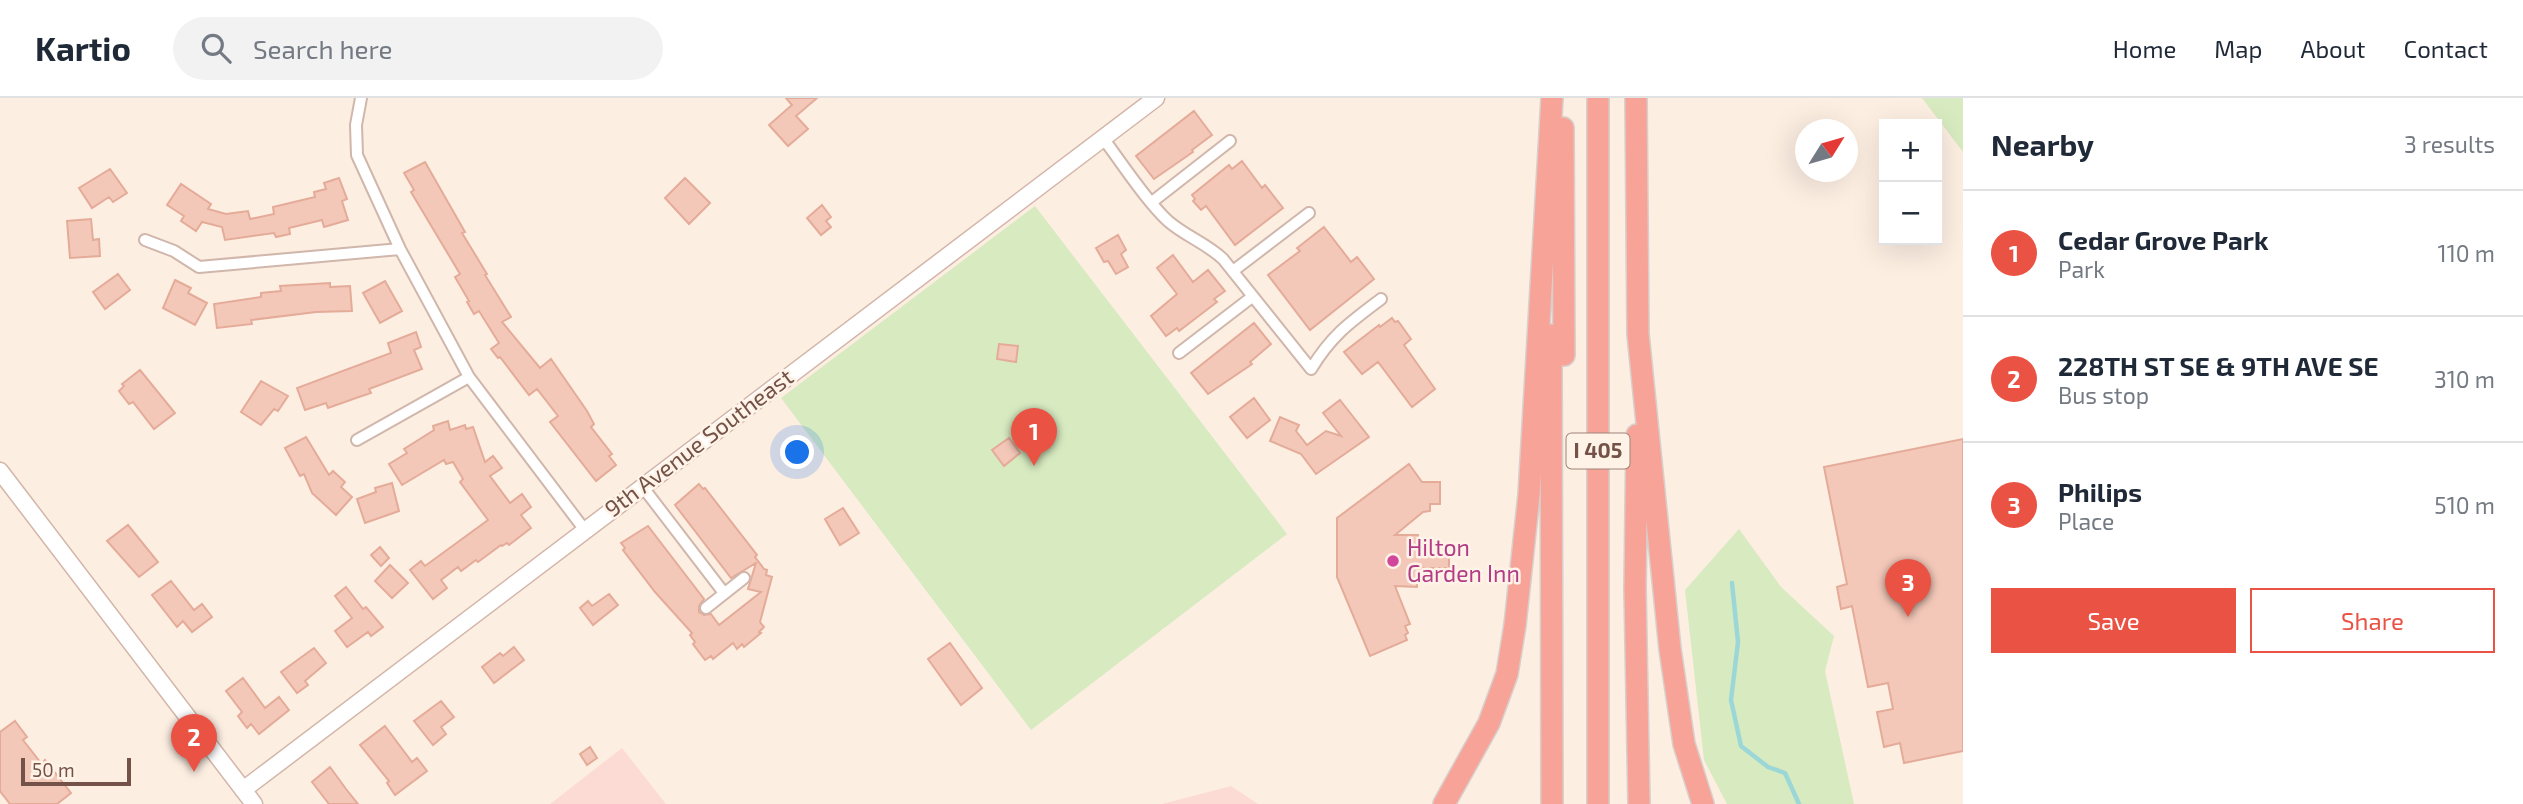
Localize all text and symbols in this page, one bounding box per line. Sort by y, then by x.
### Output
search box [173,17,663,80]
text: Kartio [35,28,131,68]
icon: search [197,29,235,67]
text: Search here [253,33,393,64]
text: Home [2113,34,2176,63]
text: Map [2214,34,2262,63]
text: About [2300,34,2366,63]
text: Contact [2404,34,2488,63]
north arrow [1795,119,1858,182]
map controls [1879,119,1942,245]
button: + [1879,119,1942,182]
text: Nearby [1991,126,2094,162]
text: 3 results [2404,130,2495,158]
button: − [1879,182,1942,245]
text: Cedar Grove Park [2058,224,2269,255]
text: 1 [2009,239,2019,267]
text: 110 m [2438,239,2495,267]
text: Park [2058,255,2105,283]
text: 228TH ST SE & 9TH AVE SE [2058,350,2379,381]
street label: 9th Avenue Southeast [599,362,798,522]
text: 2 [2007,365,2021,393]
text: 310 m [2434,365,2495,393]
text: Bus stop [2058,381,2149,409]
pin: 1 [1011,408,1057,466]
road number: I 405 [1566,434,1630,468]
your location [780,435,814,469]
text: Philips [2058,476,2142,507]
text: 3 [2007,491,2021,519]
text: 510 m [2434,491,2495,519]
text: Place [2058,507,2114,535]
place label: Hilton Garden Inn [1407,533,1520,587]
marker: Hilton Garden Inn [1385,553,1401,569]
pin: 3 [1885,559,1931,617]
button: Save [1991,588,2236,653]
button: Share [2250,588,2495,653]
pin: 2 [171,714,217,772]
scale bar [21,755,131,787]
text: 50 m [32,758,75,781]

